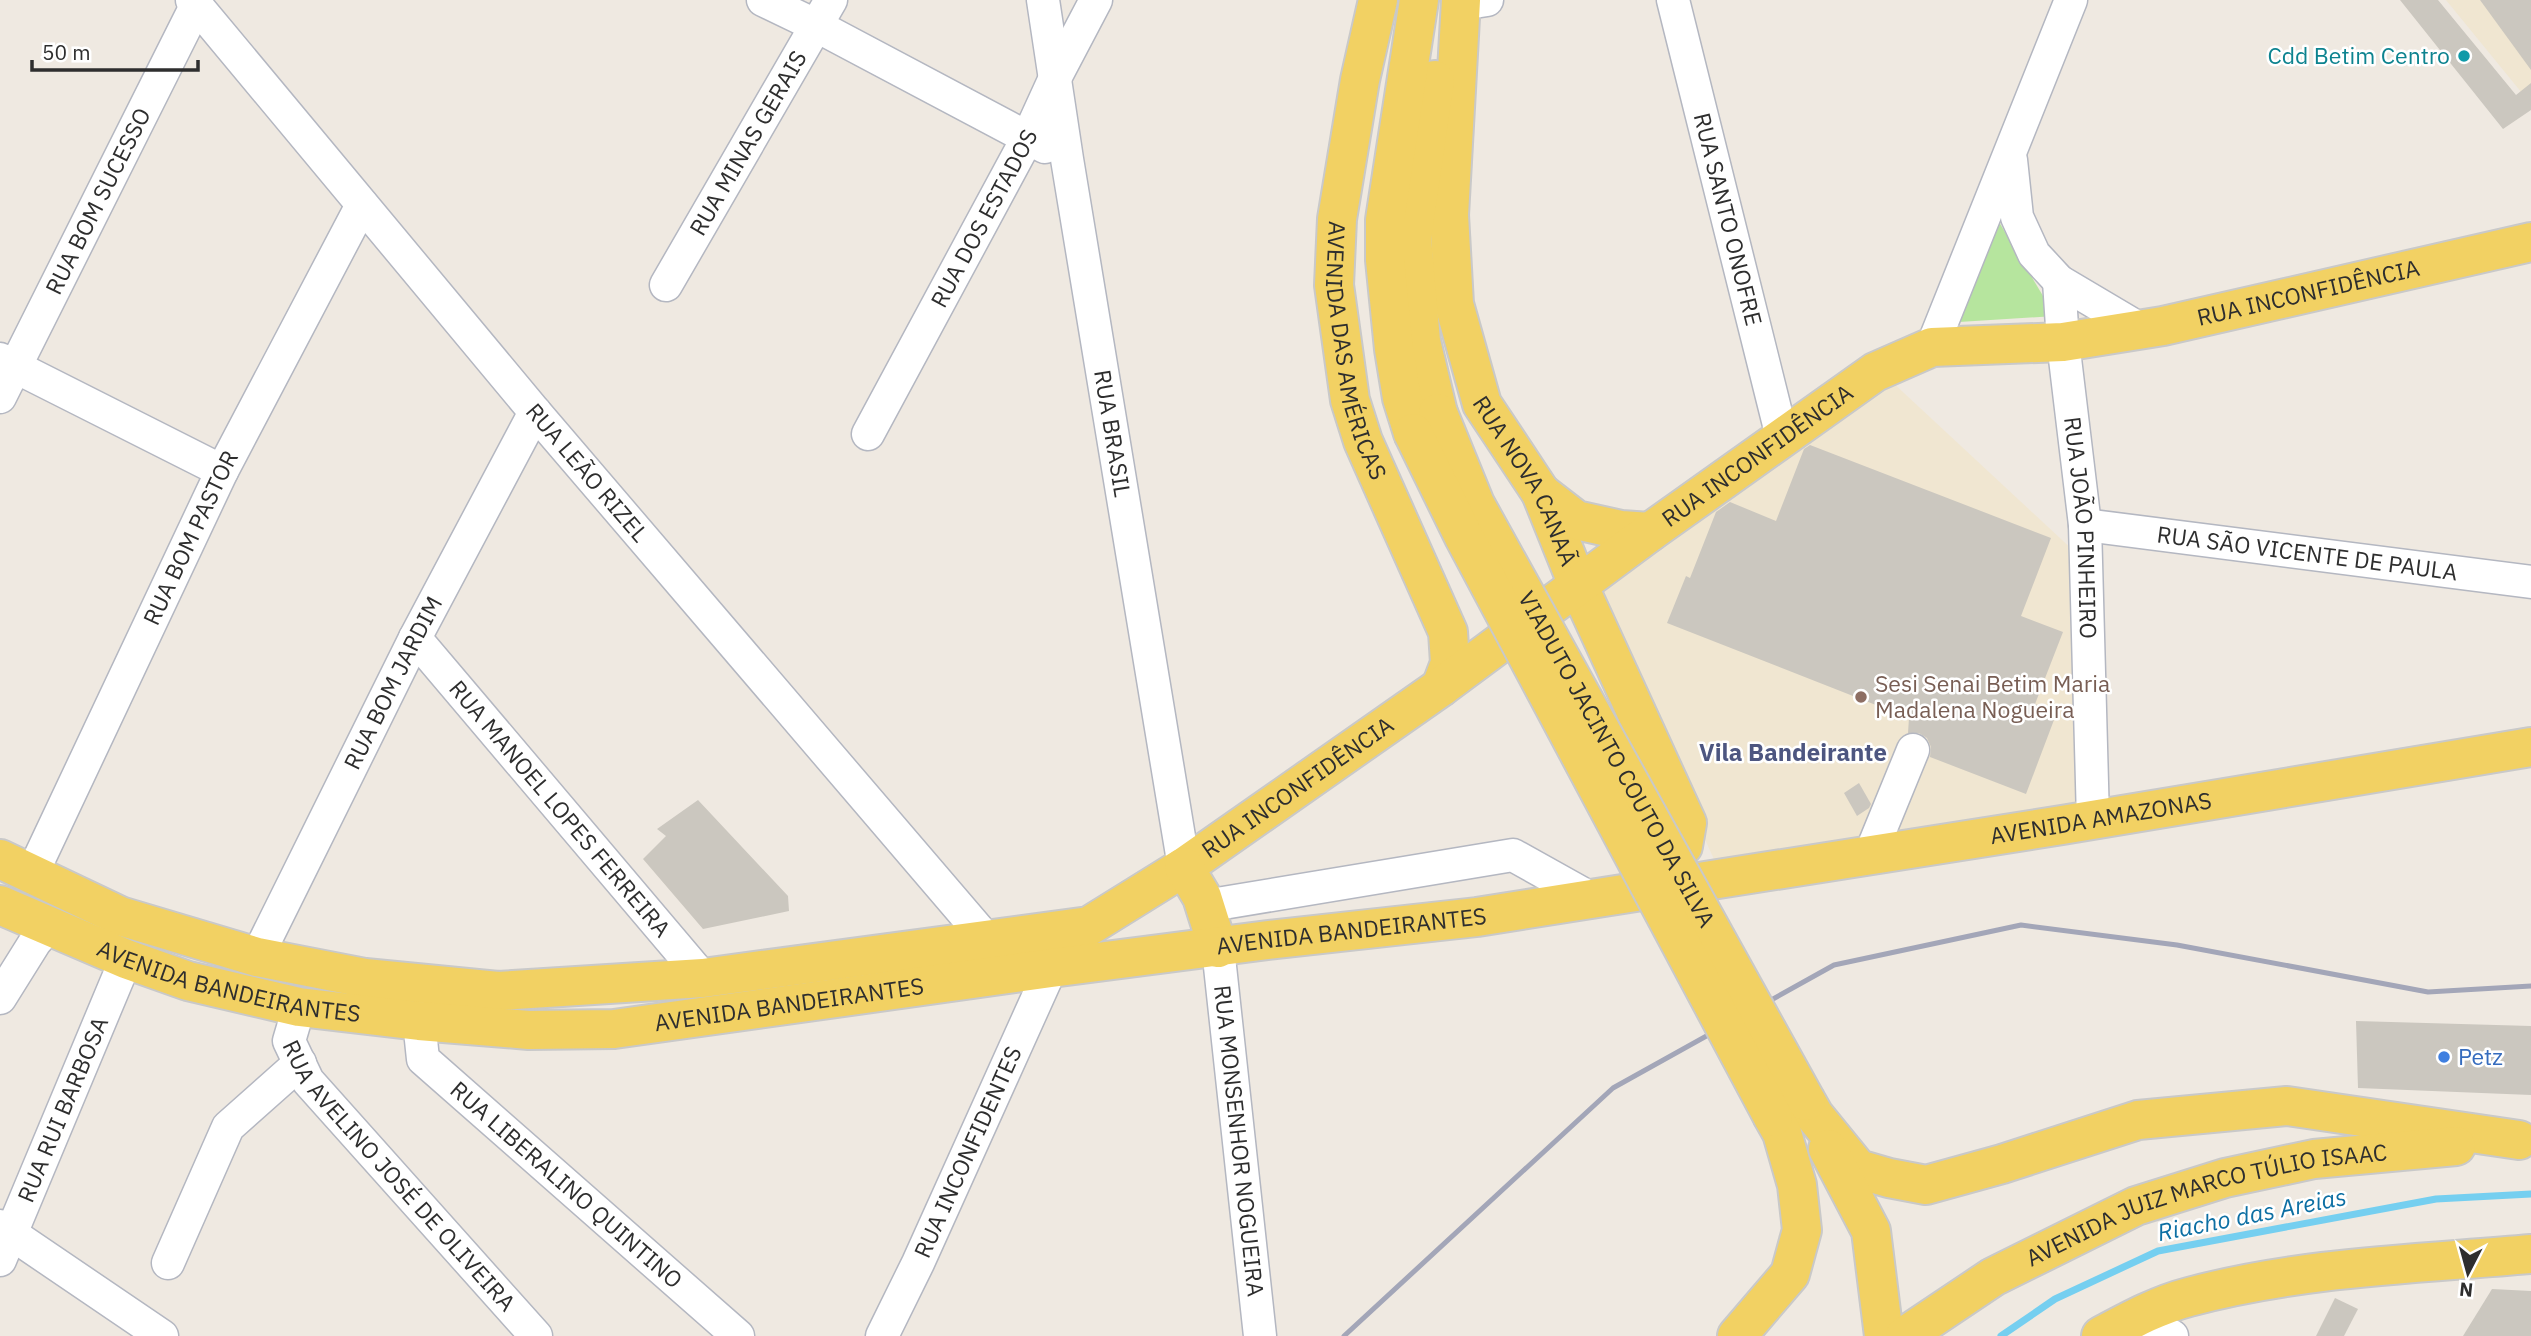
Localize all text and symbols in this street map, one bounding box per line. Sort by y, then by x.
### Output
scale bar [32,28,198,72]
text: 50 m [42,38,91,66]
place label: Cdd Betim Centro [2267,40,2450,70]
street label: RUA MINAS GERAIS [682,45,813,241]
marker: Cdd Betim Centro [2456,48,2472,64]
street label: RUA BOM SUCESSO [38,102,157,299]
street label: RUA SANTO ONOFRE [1688,109,1770,329]
street label: RUA DOS ESTADOS [923,124,1044,312]
street label: AVENIDA DAS AMÉRICAS [1320,220,1394,484]
street label: RUA INCONFIDÊNCIA [2194,252,2423,332]
street label: RUA BRASIL [1088,367,1139,499]
street label: RUA INCONFIDÊNCIA [1655,377,1858,533]
street label: RUA NOVA CANAÃ [1467,390,1585,570]
street label: RUA LEÃO RIZEL [520,396,655,548]
street label: RUA JOÃO PINHEIRO [2058,415,2104,639]
street label: RUA BOM PASTOR [136,445,244,630]
street label: RUA SÃO VICENTE DE PAULA [2155,518,2460,586]
street label: VIADUTO JACINTO COUTO DA SILVA [1512,585,1723,932]
street label: RUA BOM JARDIM [336,591,448,774]
place label: Sesi Senai Betim Maria Madalena Nogueira [1875,668,2110,724]
street label: RUA MANOEL LOPES FERREIRA [443,674,678,943]
marker: Sesi Senai Betim Maria Madalena Nogueira [1853,689,1869,705]
street label: RUA INCONFIDÊNCIA [1195,709,1399,864]
district label: Vila Bandeirante [1699,736,1887,768]
street label: AVENIDA AMAZONAS [1988,784,2214,850]
street label: AVENIDA BANDEIRANTES [1214,900,1489,961]
street label: AVENIDA BANDEIRANTES [93,933,362,1028]
street label: AVENIDA BANDEIRANTES [653,970,926,1037]
street label: RUA MONSENHOR NOGUEIRA [1208,983,1272,1298]
street label: RUA RUI BARBOSA [10,1012,114,1207]
street label: RUA AVELINO JOSÉ DE OLIVEIRA [277,1035,523,1317]
street label: RUA INCONFIDENTES [906,1041,1028,1262]
place label: Petz [2458,1041,2503,1071]
marker: Petz [2436,1049,2452,1065]
street label: RUA LIBERALINO QUINTINO [445,1074,689,1294]
street label: AVENIDA JUIZ MARCO TÚLIO ISAAC [2021,1136,2388,1272]
water label: Riacho das Areias [2155,1180,2349,1248]
north arrow [2433,1238,2503,1308]
text: N [2458,1277,2474,1303]

